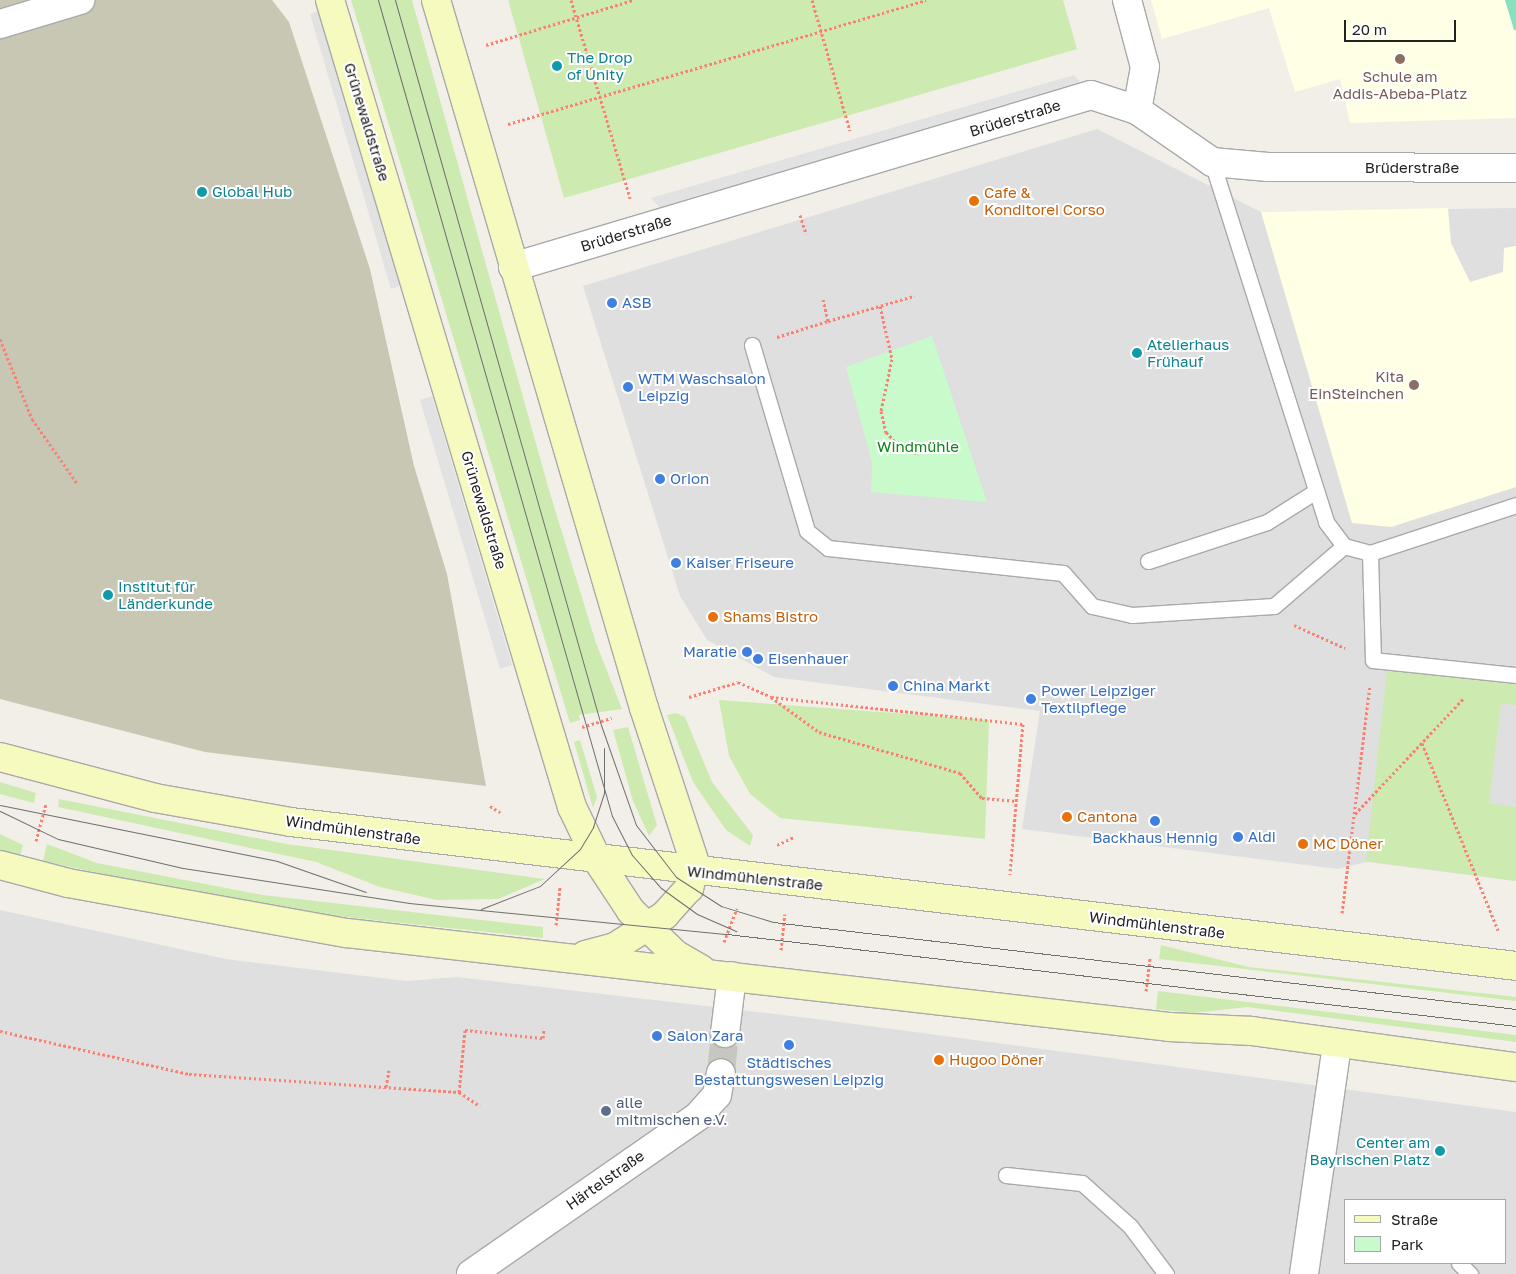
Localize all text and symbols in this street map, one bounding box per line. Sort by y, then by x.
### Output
scale bar [1346,10,1458,42]
text: 20 m [1352,20,1387,38]
place label: The Drop of Unity [567,48,632,83]
marker: Schule am Addis-Abeba-Platz [1394,53,1406,65]
marker: The Drop of Unity [551,60,563,72]
street label: Grünewaldstraße [340,61,394,183]
place label: Schule am Addis-Abeba-Platz [1333,67,1467,102]
street label: Brüderstraße [967,96,1063,140]
street label: Brüderstraße [1365,159,1459,177]
place label: Global Hub [212,183,292,201]
place label: Cafe & Konditorei Corso [984,183,1105,218]
marker: Global Hub [196,186,208,198]
marker: Cafe & Konditorei Corso [968,195,980,207]
street label: Brüderstraße [578,211,674,255]
place label: ASB [622,294,652,312]
marker: ASB [606,297,618,309]
place label: Atelierhaus Frühauf [1147,335,1229,370]
marker: Atelierhaus Frühauf [1131,347,1143,359]
place label: Kita EinSteinchen [1309,367,1404,402]
place label: WTM Waschsalon Leipzig [638,369,766,404]
marker: Kita EinSteinchen [1408,379,1420,391]
marker: WTM Waschsalon Leipzig [622,381,634,393]
park label: Windmühle [877,438,959,456]
street label: Grünewaldstraße [457,449,511,571]
place label: Orion [670,470,709,488]
marker: Orion [654,473,666,485]
place label: Kaiser Friseure [686,554,794,572]
marker: Kaiser Friseure [670,557,682,569]
place label: Institut für Länderkunde [118,577,213,612]
marker: Institut für Länderkunde [102,589,114,601]
place label: Shams Bistro [723,608,818,626]
marker: Shams Bistro [707,611,719,623]
place label: Maratie [683,643,737,661]
marker: Maratie [741,646,753,658]
place label: Eisenhauer [768,650,848,668]
marker: Eisenhauer [752,653,764,665]
place label: China Markt [903,677,990,695]
marker: China Markt [887,680,899,692]
place label: Power Leipziger Textilpflege [1041,681,1156,716]
marker: Power Leipziger Textilpflege [1025,693,1037,705]
place label: Cantona [1077,808,1137,826]
marker: Cantona [1061,811,1073,823]
street label: Windmühlenstraße [284,812,422,848]
marker: Backhaus Hennig [1149,815,1161,827]
place label: Aldi [1248,828,1276,846]
place label: Backhaus Hennig [1092,829,1218,847]
marker: Aldi [1232,831,1244,843]
place label: MC Döner [1313,835,1383,853]
marker: MC Döner [1297,838,1309,850]
street label: Windmühlenstraße [686,862,824,894]
street label: Windmühlenstraße [1088,908,1226,942]
place label: Salon Zara [667,1027,743,1045]
marker: Salon Zara [651,1030,663,1042]
marker: Städtisches Bestattungswesen Leipzig [783,1039,795,1051]
place label: Hugoo Döner [949,1051,1044,1069]
place label: Städtisches Bestattungswesen Leipzig [694,1053,884,1088]
marker: Hugoo Döner [933,1054,945,1066]
place label: alle mitmischen e.V. [616,1093,728,1128]
marker: alle mitmischen e.V. [600,1105,612,1117]
place label: Center am Bayrischen Platz [1310,1133,1430,1168]
marker: Center am Bayrischen Platz [1434,1145,1446,1157]
street label: Härtelstraße [563,1147,647,1213]
legend [1344,1199,1506,1264]
text: Straße [1391,1210,1438,1228]
text: Park [1391,1235,1423,1253]

